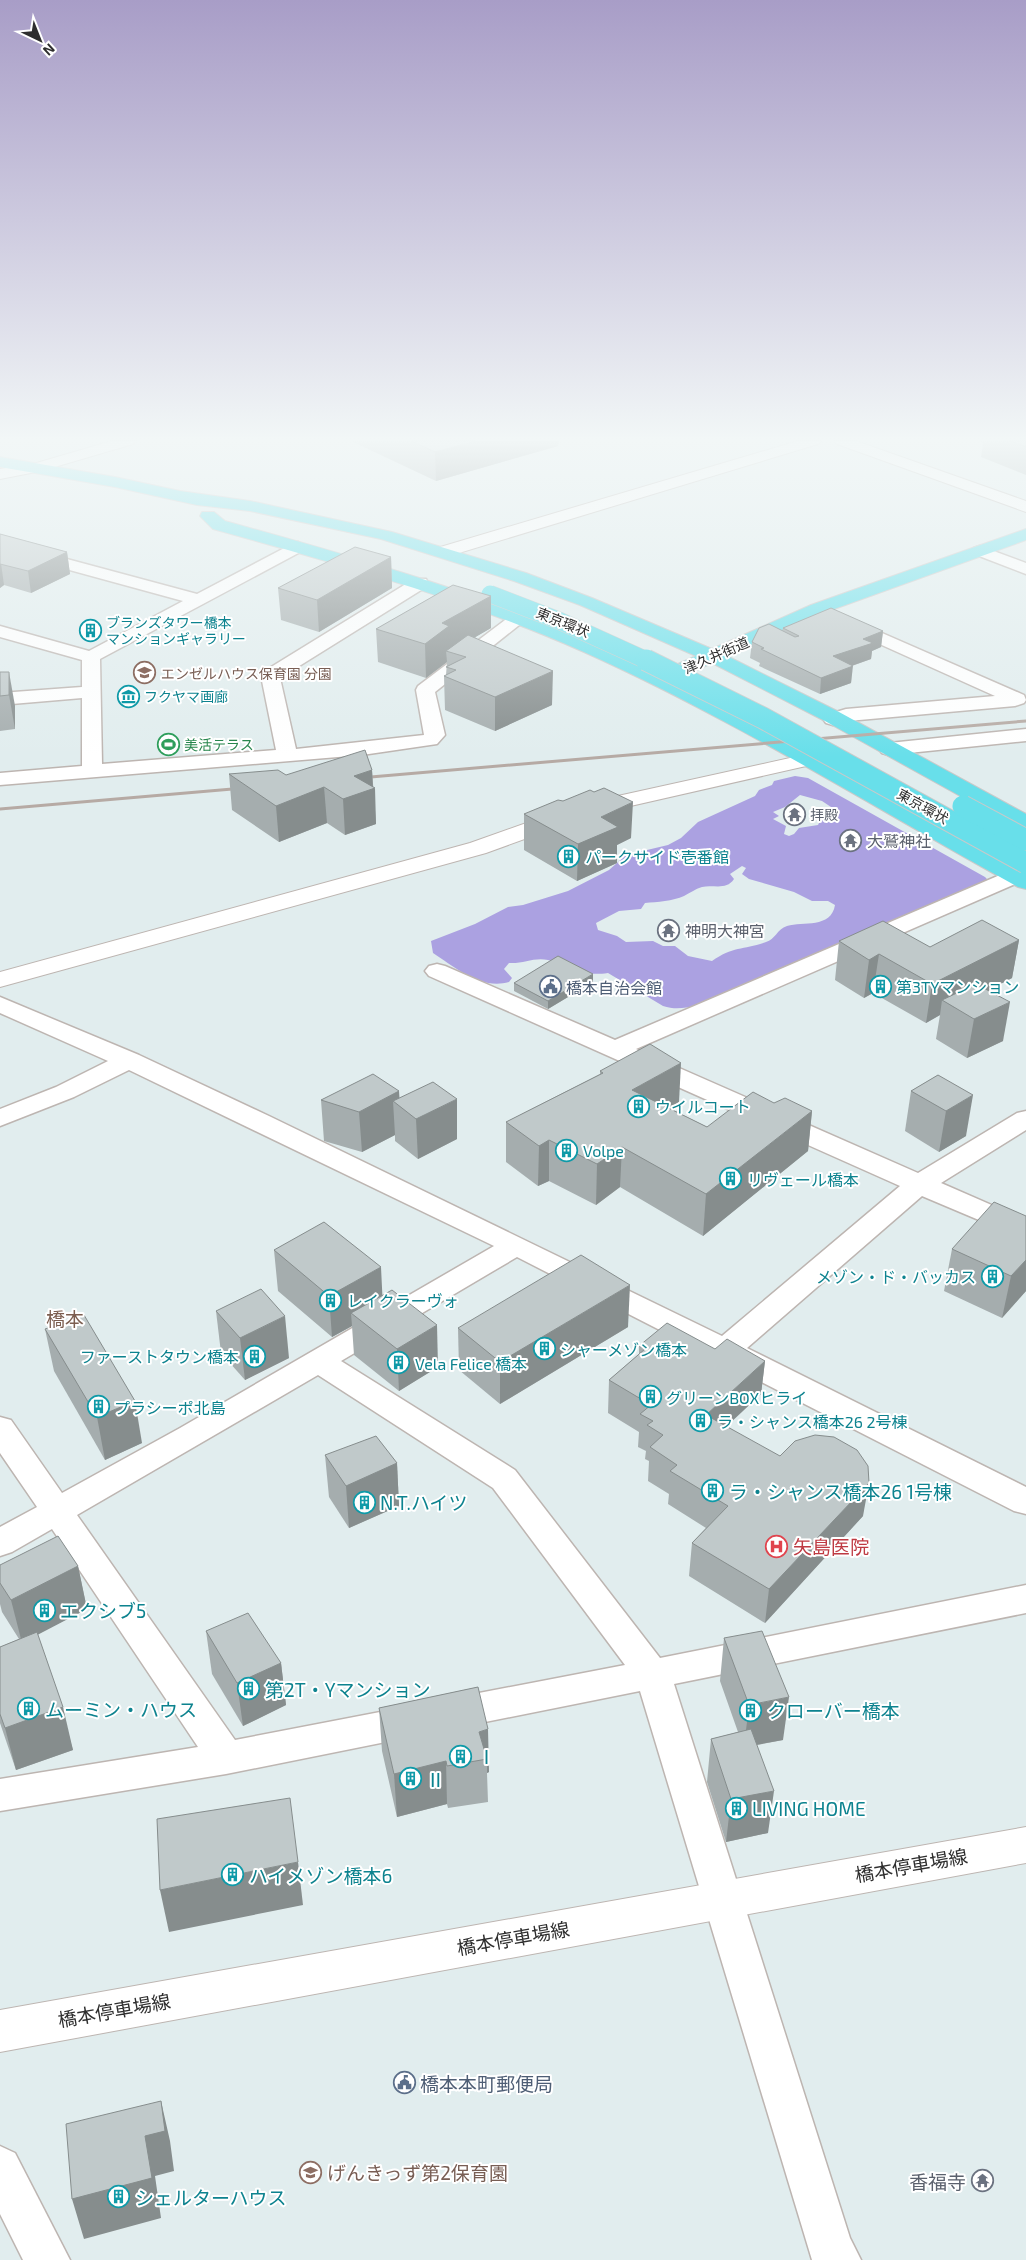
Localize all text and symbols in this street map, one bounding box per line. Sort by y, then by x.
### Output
north arrow [15,15,65,65]
text: N [40,40,59,60]
street label: 東京環状 [534,604,592,640]
place label: ブランズタワー橋本 マンションギャラリー [106,614,246,647]
building icon: ブランズタワー橋本 マンションギャラリー [78,618,102,642]
street label: 津久井街道 [681,633,751,677]
school or university icon: エンゼルハウス保育園 分園 [133,661,157,685]
place label: エンゼルハウス保育園 分園 [161,665,332,682]
museum icon: フクヤマ画廊 [116,684,140,708]
place label: フクヤマ画廊 [144,688,228,705]
sports icon: 美活テラス [156,732,180,756]
place label: 美活テラス [184,736,254,753]
street label: 東京環状 [894,785,952,827]
temple icon: 拝殿 [782,802,806,826]
place label: 拝殿 [810,806,838,823]
temple icon: 大鷲神社 [839,828,863,852]
place label: 大鷲神社 [867,831,931,850]
building icon: パークサイド壱番館 [557,844,581,868]
place label: パークサイド壱番館 [585,847,729,866]
temple icon: 神明大神宮 [657,918,681,942]
place label: 神明大神宮 [685,921,765,940]
building icon: 第3TYマンション [868,974,892,998]
public building icon: 橋本自治会館 [538,975,562,999]
place label: 第3TYマンション [896,977,1019,996]
place label: 橋本自治会館 [566,978,662,997]
building icon: ウイルコート [627,1094,651,1118]
place label: ウイルコート [655,1097,751,1116]
building icon: Volpe [555,1138,579,1162]
place label: Volpe [583,1141,624,1160]
building icon: リヴェール橋本 [719,1167,743,1191]
place label: リヴェール橋本 [747,1170,859,1189]
building icon: メゾン・ド・バッカス [980,1264,1004,1288]
place label: メゾン・ド・バッカス [816,1267,976,1286]
building icon: レイクラーヴォ [319,1288,343,1312]
place label: レイクラーヴォ [347,1291,459,1310]
district label: 橋本 [46,1307,84,1330]
building icon: シャーメゾン橋本 [532,1337,556,1361]
place label: シャーメゾン橋本 [560,1340,687,1359]
building icon: ファーストタウン橋本 [243,1344,267,1368]
place label: ファーストタウン橋本 [80,1347,239,1366]
building icon: Vela Felice 橋本 [387,1351,411,1375]
place label: Vela Felice 橋本 [415,1354,527,1373]
building icon: グリーンBOXヒライ [638,1385,662,1409]
place label: グリーンBOXヒライ [666,1388,807,1407]
building icon: プラシーポ北島 [86,1395,110,1419]
place label: プラシーポ北島 [114,1398,226,1417]
building icon: ラ・シャンス橋本26 2号棟 [689,1409,713,1433]
place label: ラ・シャンス橋本26 2号棟 [717,1412,907,1431]
building icon: ラ・シャンス橋本26 1号棟 [701,1479,725,1503]
place label: ラ・シャンス橋本26 1号棟 [729,1480,952,1503]
building icon: N.T.ハイツ [352,1490,376,1514]
place label: N.T.ハイツ [380,1491,468,1514]
hospital icon: 矢島医院 [765,1534,789,1558]
place label: 矢島医院 [793,1535,869,1558]
building icon: エクシブ5 [32,1598,56,1622]
place label: エクシブ5 [60,1599,146,1622]
building icon: 第2T・Yマンション [237,1677,261,1701]
place label: 第2T・Yマンション [265,1678,431,1701]
building icon: ムーミン・ハウス [17,1697,41,1721]
place label: ムーミン・ハウス [45,1698,197,1721]
building icon: クローバー橋本 [739,1698,763,1722]
place label: クローバー橋本 [767,1699,900,1722]
building icon: Ⅰ [449,1744,473,1768]
place label: Ⅰ [477,1745,496,1768]
building icon: Ⅱ [398,1767,422,1791]
place label: Ⅱ [426,1768,445,1791]
building icon: LIVING HOME [724,1796,748,1820]
place label: LIVING HOME [752,1797,866,1820]
street label: 橋本停車場線 [853,1844,969,1886]
building icon: ハイメゾン橋本6 [221,1863,245,1887]
place label: ハイメゾン橋本6 [249,1864,393,1887]
street label: 橋本停車場線 [455,1917,571,1959]
street label: 橋本停車場線 [56,1989,172,2031]
public building icon: 橋本本町郵便局 [392,2071,416,2095]
place label: 橋本本町郵便局 [420,2072,553,2095]
school or university icon: げんきっず第2保育園 [299,2160,323,2184]
place label: げんきっず第2保育園 [327,2161,508,2184]
temple icon: 香福寺 [970,2169,994,2193]
place label: 香福寺 [909,2170,966,2193]
building icon: シェルターハウス [107,2185,131,2209]
place label: シェルターハウス [135,2186,287,2209]

